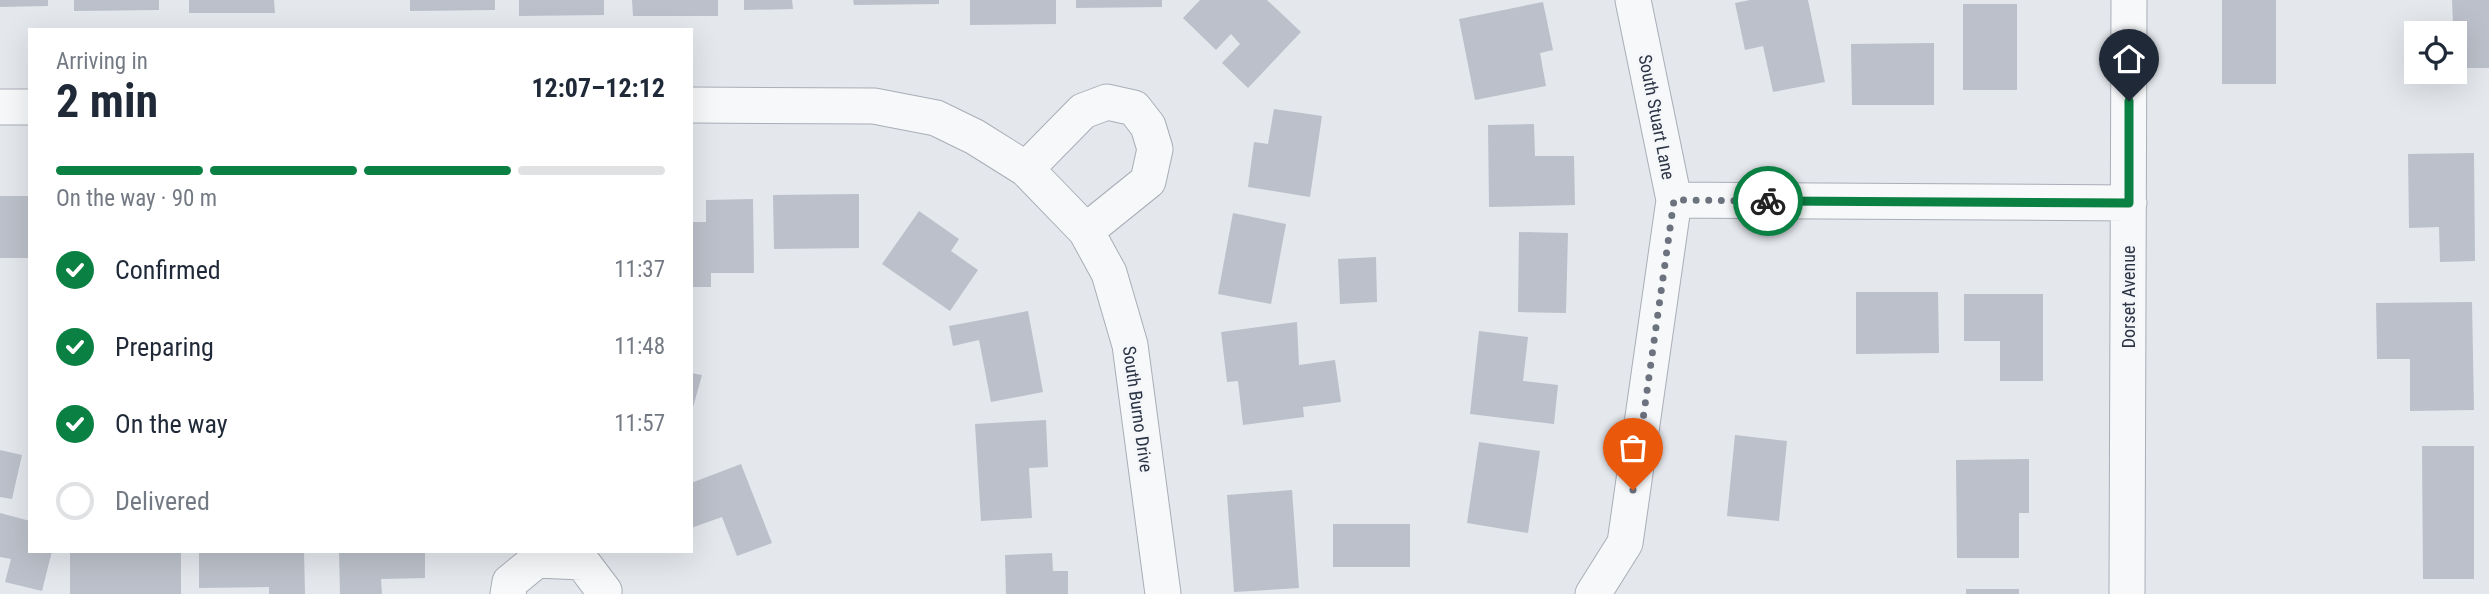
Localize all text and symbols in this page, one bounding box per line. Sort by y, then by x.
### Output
map controls [2404,21,2467,84]
button: locate [2404,21,2467,84]
pin [2099,29,2159,101]
icon: home [2110,40,2148,78]
text: Arriving in [56,48,148,75]
street label: South Stuart Lane [1635,53,1679,181]
text: 12:07–12:12 [531,73,665,103]
text: 2 min [56,74,158,128]
courier [1733,166,1803,236]
icon: bike [1749,182,1787,220]
text: On the way · 90 m [56,185,217,212]
street label: Dorset Avenue [2118,246,2139,348]
icon: check [56,251,94,289]
text: Confirmed [115,255,221,285]
text: 11:37 [614,256,665,283]
icon: check [56,328,94,366]
text: Preparing [115,332,214,362]
text: 11:48 [614,333,665,360]
street label: South Burno Drive [1119,345,1157,473]
icon: check [56,405,94,443]
text: On the way [115,409,228,439]
text: 11:57 [614,410,665,437]
pin [1603,418,1663,490]
icon: bag [1614,429,1652,467]
text: Delivered [115,486,210,516]

